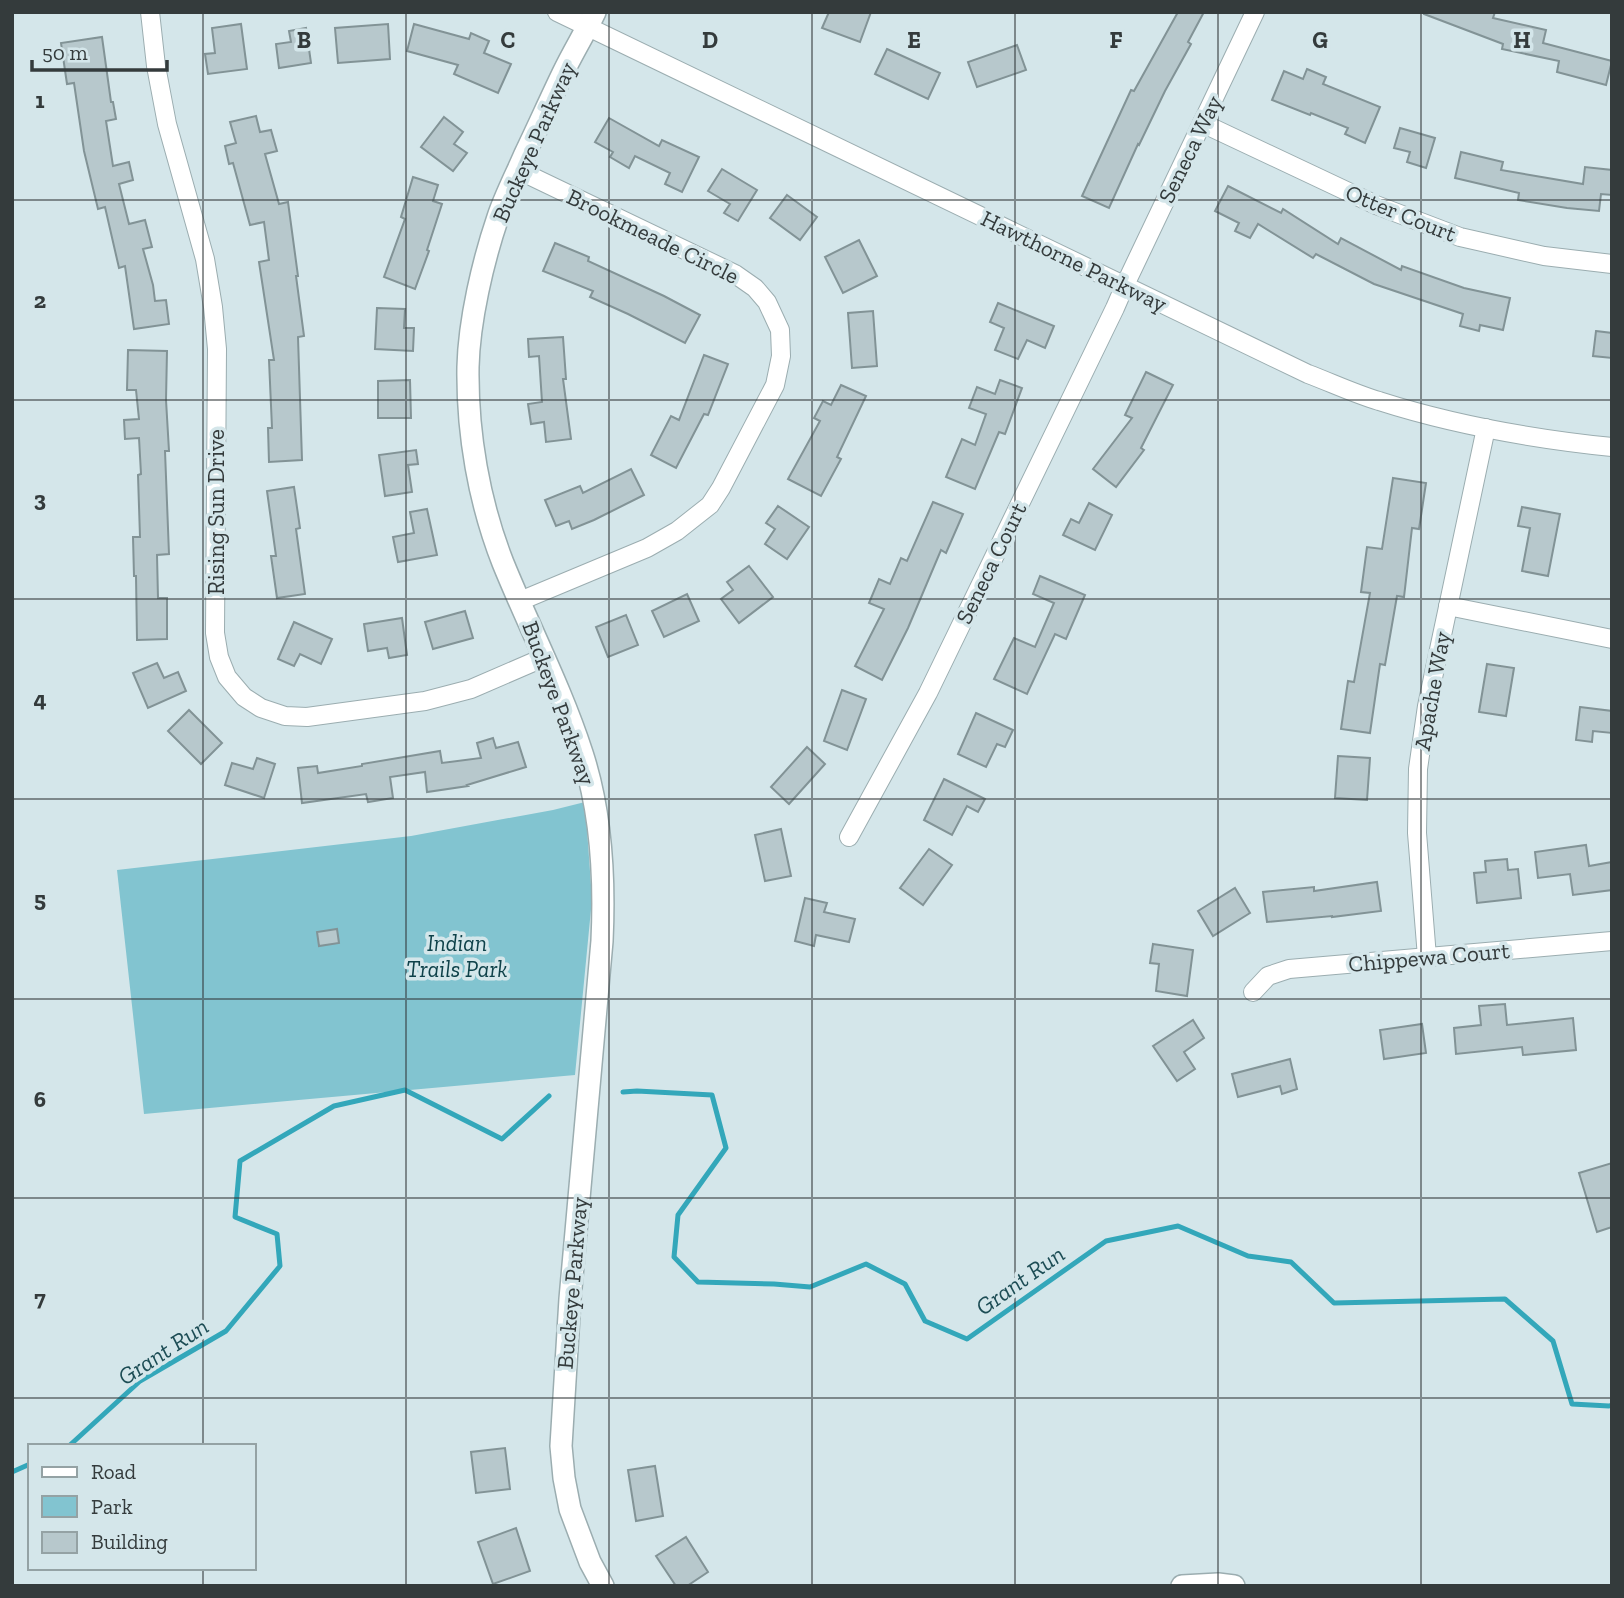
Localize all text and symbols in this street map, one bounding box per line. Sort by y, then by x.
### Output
text: B [297,26,311,54]
text: C [501,26,515,54]
text: D [702,26,718,54]
text: E [907,26,921,54]
text: F [1109,26,1123,54]
text: G [1312,26,1328,54]
text: H [1513,26,1531,54]
scale bar [32,28,166,72]
text: 50 m [42,40,88,65]
street label: Buckeye Parkway [486,57,582,227]
text: 1 [35,86,45,114]
street label: Seneca Way [1152,90,1228,207]
street label: Otter Court [1342,178,1461,248]
street label: Brookmeade Circle [562,182,744,290]
street label: Hawthorne Parkway [977,204,1172,318]
text: 2 [34,286,46,314]
street label: Rising Sun Drive [202,429,230,595]
text: 3 [34,485,46,513]
street label: Seneca Court [950,497,1033,628]
street label: Buckeye Parkway [516,617,602,789]
street label: Apache Way [1408,629,1456,753]
text: 4 [33,685,47,713]
text: 5 [34,885,46,913]
park label: Indian Trails Park [406,929,508,983]
street label: Chippewa Court [1347,936,1511,978]
text: 6 [34,1085,46,1113]
street label: Buckeye Parkway [551,1196,593,1370]
water label: Grant Run [970,1239,1070,1321]
text: 7 [34,1284,46,1312]
water label: Grant Run [112,1311,214,1391]
legend [28,1444,256,1570]
text: Road [91,1459,137,1484]
text: Park [91,1494,133,1519]
text: Building [91,1529,168,1554]

